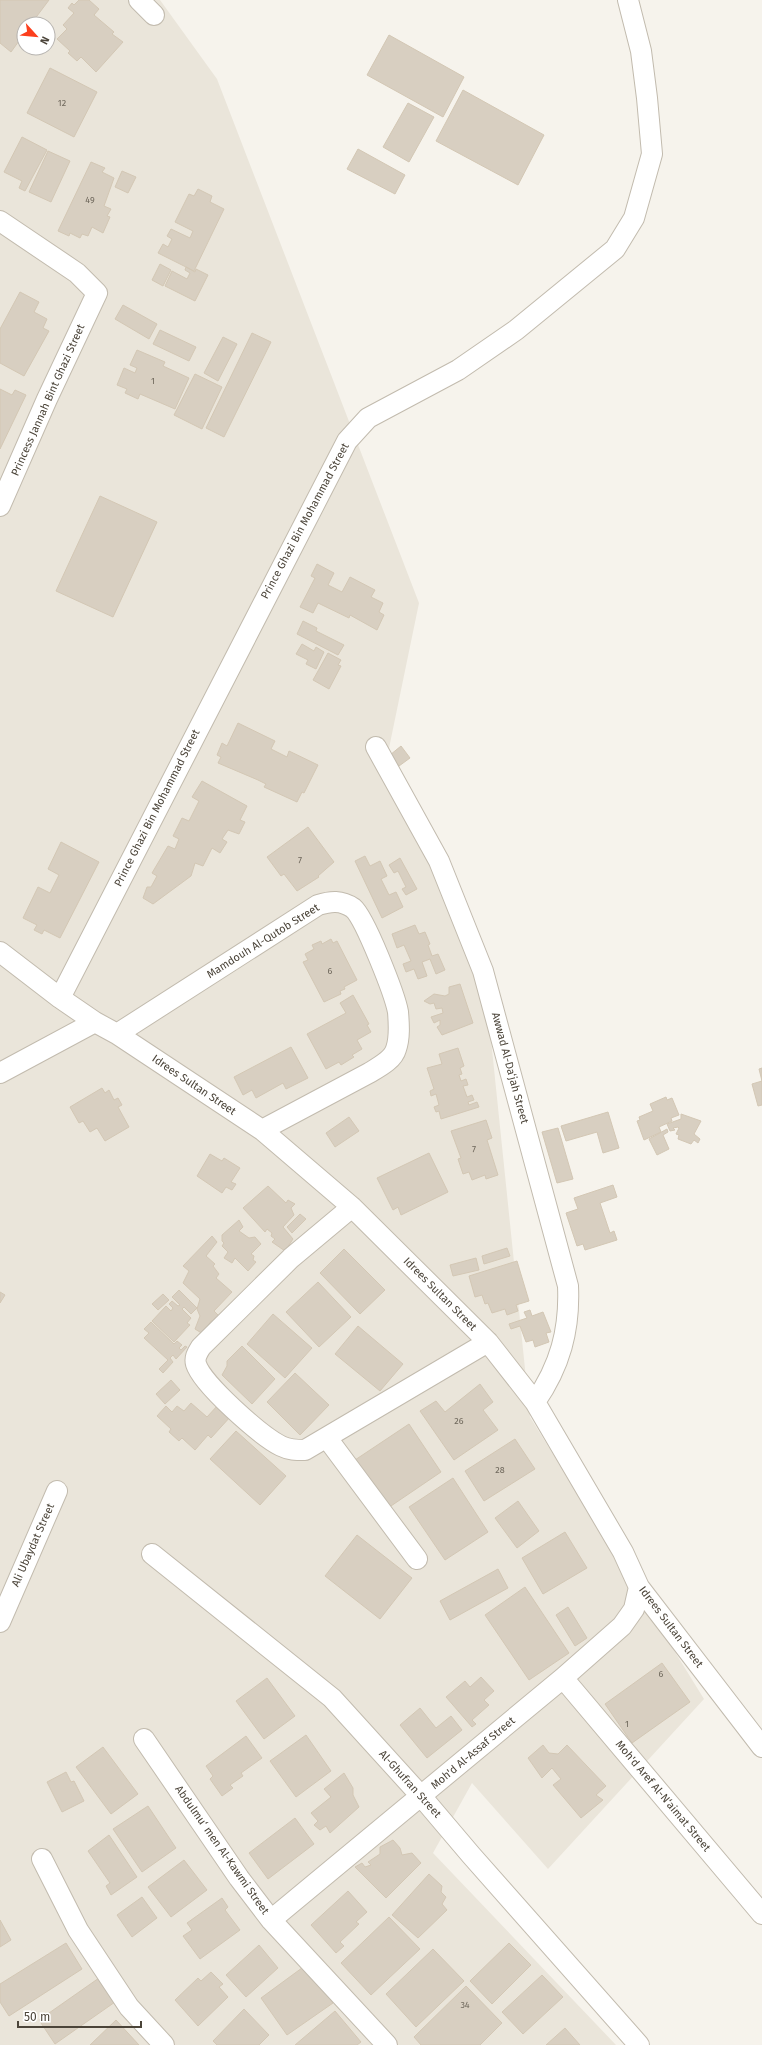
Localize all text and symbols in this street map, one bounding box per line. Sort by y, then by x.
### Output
north arrow [16,16,56,56]
text: N [37,34,52,47]
house number: 12 [58,98,66,108]
house number: 49 [85,195,95,205]
street label: Princess Jannah Bint Ghazi Street [9,322,87,478]
house number: 1 [151,376,155,386]
street label: Prince Ghazi Bin Mohammad Street [258,441,352,601]
street label: Prince Ghazi Bin Mohammad Street [112,727,202,889]
house number: 7 [298,855,302,865]
street label: Mamdouh Al-Qutob Street [204,901,322,981]
house number: 6 [328,966,333,976]
street label: Awwad Al-Da‘jah Street [489,1011,531,1125]
street label: Idrees Sultan Street [150,1052,238,1118]
house number: 7 [472,1144,476,1154]
street label: Idrees Sultan Street [401,1255,479,1333]
house number: 26 [454,1416,464,1426]
house number: 28 [495,1465,505,1475]
street label: Ali Ubaydat Street [9,1501,57,1589]
street label: Idrees Sultan Street [636,1584,706,1670]
house number: 6 [659,1669,664,1679]
street label: Moh'd Al-Assaf Street [428,1714,518,1792]
house number: 1 [625,1719,629,1729]
street label: Moh'd Aref Al-N‘aimat Street [613,1738,713,1854]
street label: Al-Ghufran Street [376,1748,444,1820]
street label: Abdulmu‘ men Al-Kawmi Street [172,1783,272,1917]
house number: 34 [460,2000,470,2010]
scale bar [18,2003,141,2029]
text: 50 m [24,2010,50,2024]

